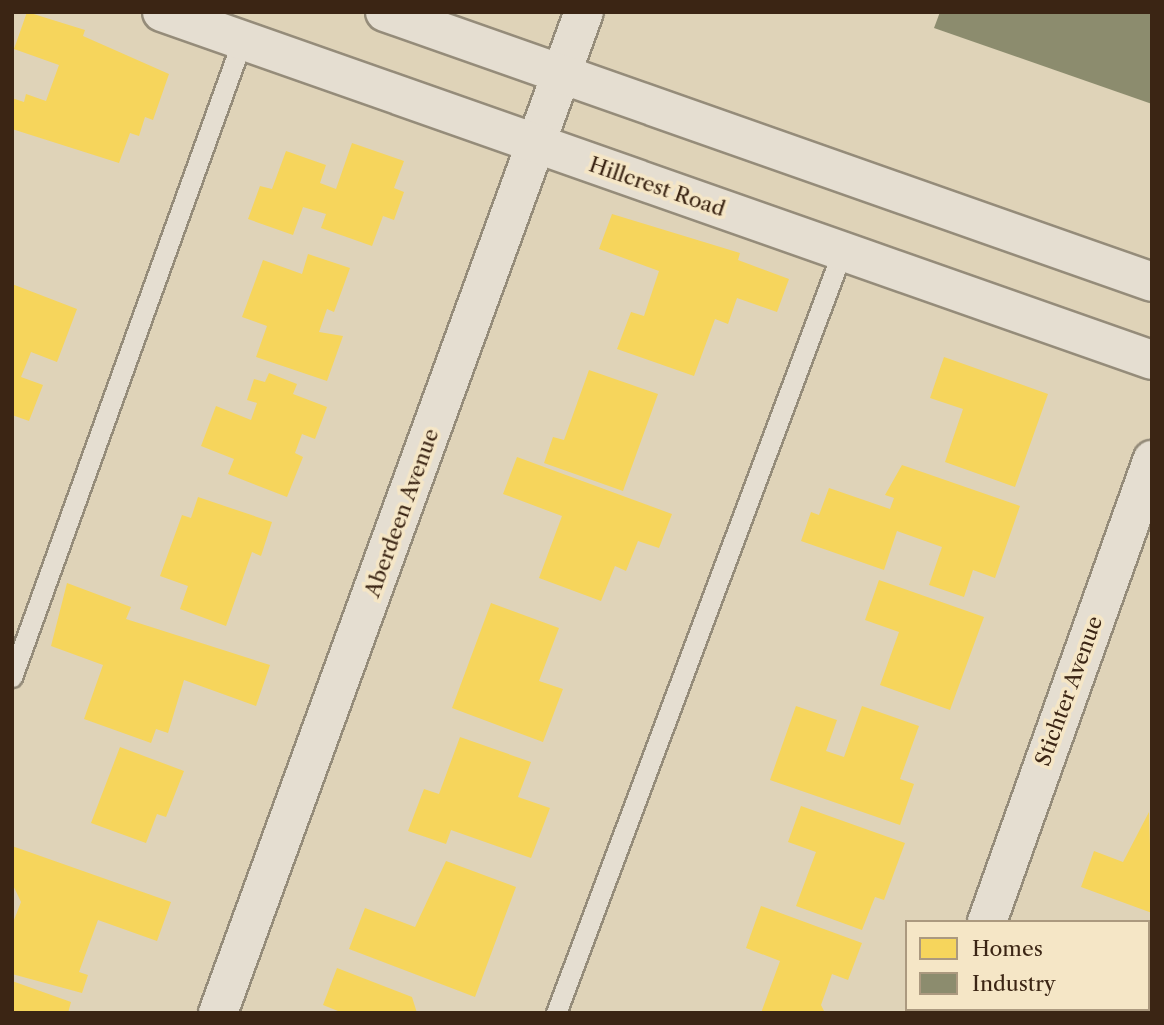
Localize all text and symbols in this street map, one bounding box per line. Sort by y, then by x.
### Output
street label: Hillcrest Road [586,152,728,222]
street label: Aberdeen Avenue [360,425,444,601]
street label: Stichter Avenue [1030,612,1108,770]
legend [905,920,1150,1011]
text: Homes [972,936,1043,961]
text: Industry [972,971,1056,996]

